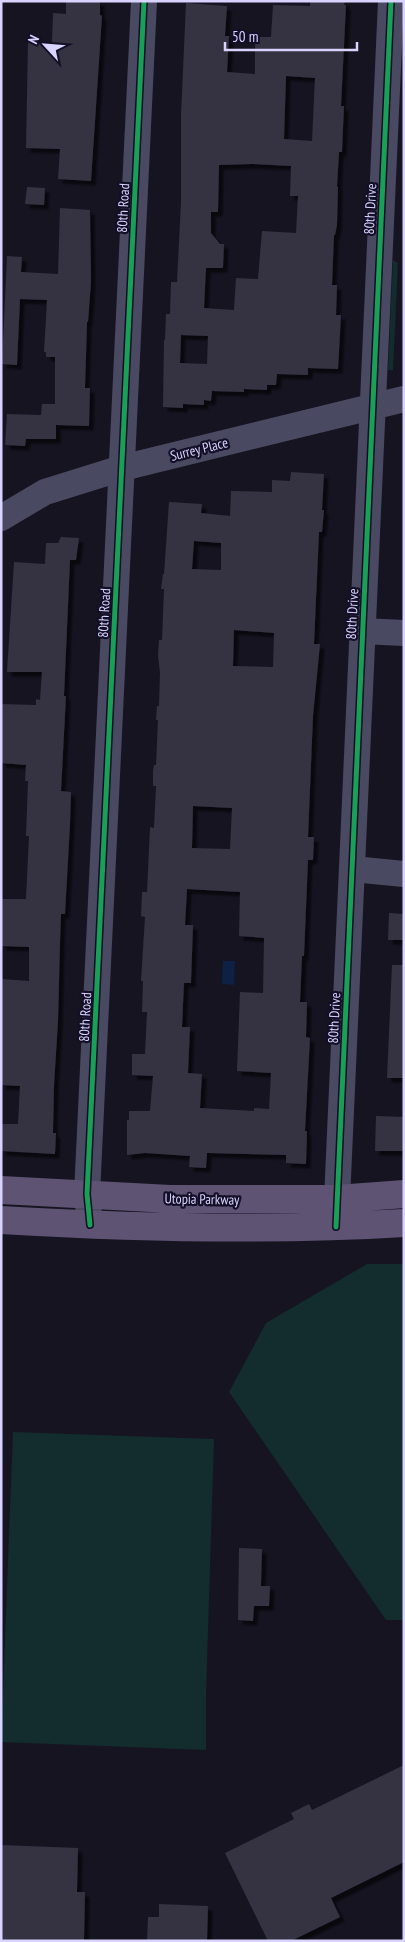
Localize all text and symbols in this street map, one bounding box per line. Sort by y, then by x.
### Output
north arrow [20,20,70,70]
scale bar [225,20,358,52]
text: 50 m [232,27,258,46]
text: N [24,32,43,47]
street label: 80th Road [113,183,133,233]
street label: 80th Drive [360,183,380,235]
street label: Surrey Place [168,433,230,465]
street label: 80th Road [94,588,114,638]
street label: 80th Drive [342,588,362,640]
street label: 80th Road [75,992,95,1042]
street label: 80th Drive [324,992,344,1044]
street label: Utopia Parkway [164,1189,240,1209]

